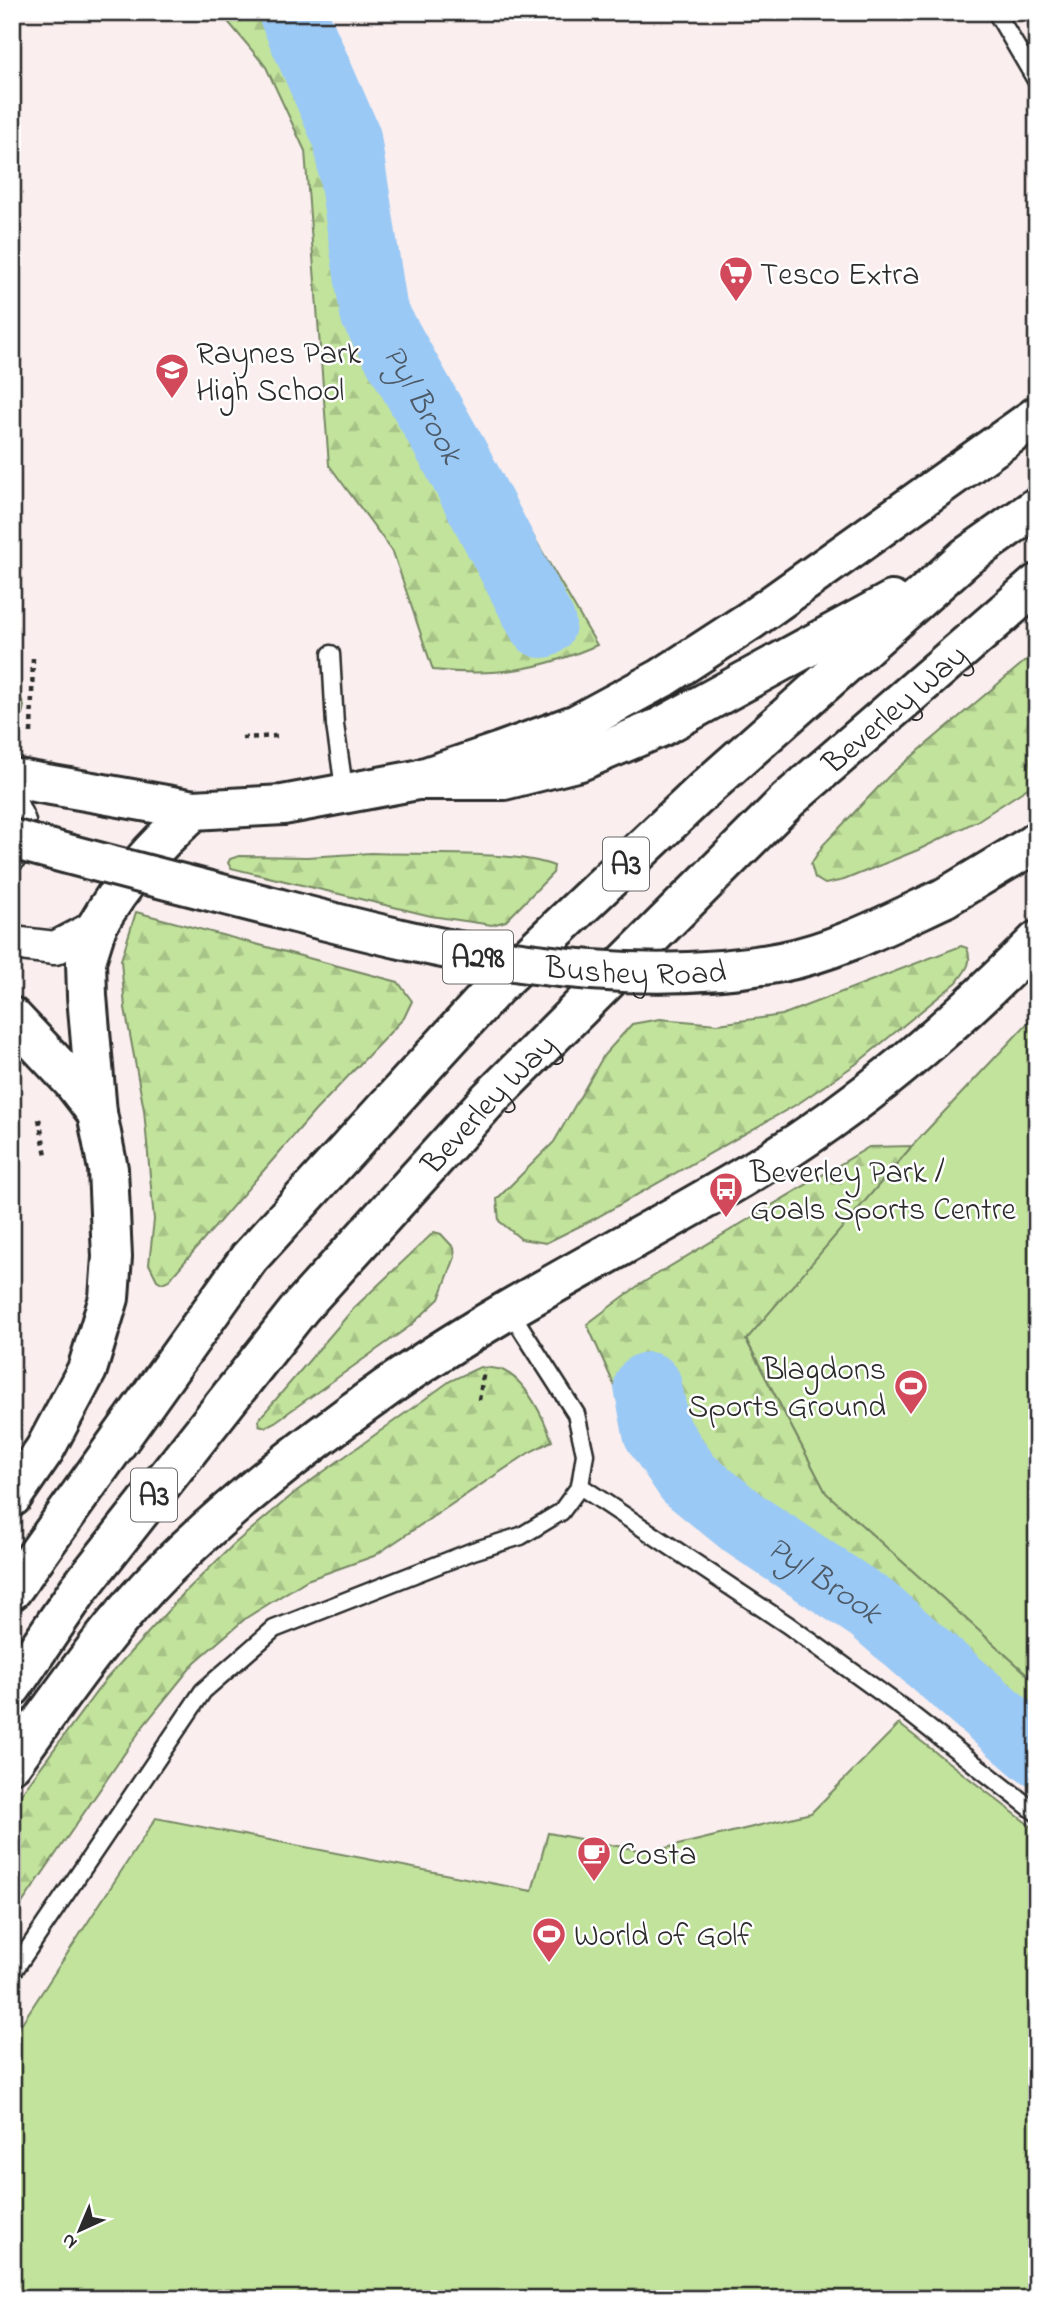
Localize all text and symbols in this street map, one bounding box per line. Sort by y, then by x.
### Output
place label: Tesco Extra [760,253,920,300]
supermarket icon: Tesco Extra [717,254,755,303]
place label: Raynes Park High School [196,332,362,416]
water label: Pyl Brook [369,337,475,475]
school or university icon: Raynes Park High School [153,351,191,400]
street label: Beverley Way [812,634,979,788]
road number: A3 [603,838,649,890]
road number: A298 [443,931,513,984]
street label: Bushey Road [541,945,728,1000]
street label: Beverley Way [411,1024,569,1187]
place label: Beverley Park / Goals Sports Centre [749,1151,1017,1235]
bus stop icon: Beverley Park / Goals Sports Centre [707,1170,745,1219]
place label: Blagdons Sports Ground [688,1348,886,1432]
sports icon: Blagdons Sports Ground [892,1367,930,1416]
road number: A3 [131,1469,177,1522]
water label: Pyl Brook [756,1526,893,1637]
place label: Costa [618,1833,697,1880]
cafe icon: Costa [575,1834,613,1883]
place label: World of Golf [574,1914,752,1961]
sports icon: World of Golf [530,1915,568,1964]
north arrow [46,2196,116,2266]
text: N [56,2226,84,2255]

